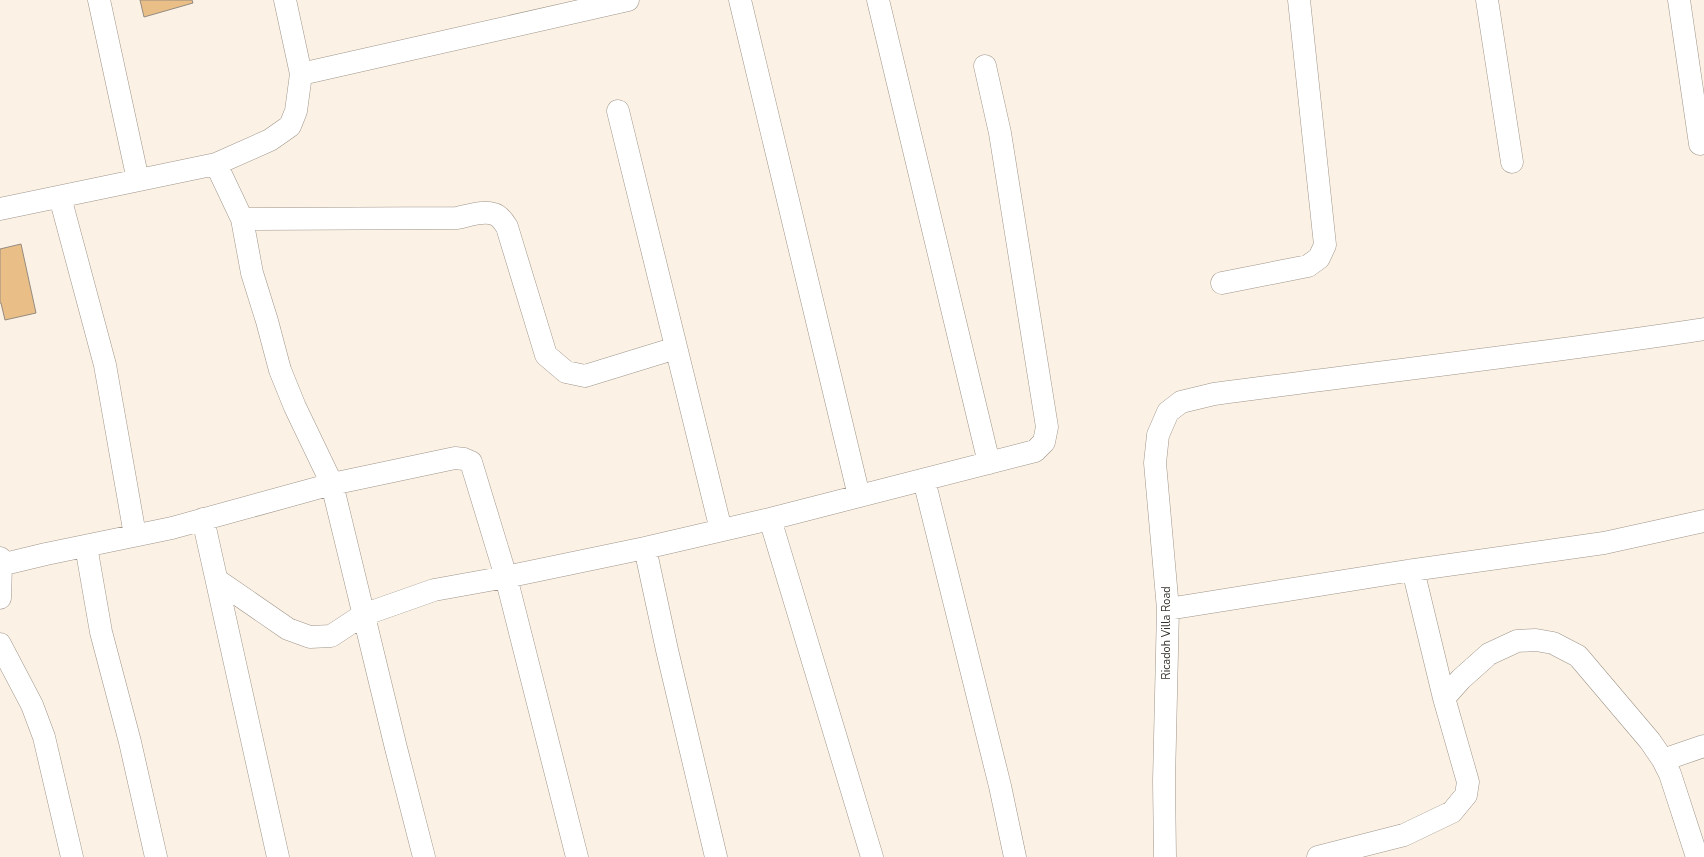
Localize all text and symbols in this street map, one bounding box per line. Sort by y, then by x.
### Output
street label: Ricadoh Villa Road [1159,586,1174,680]

